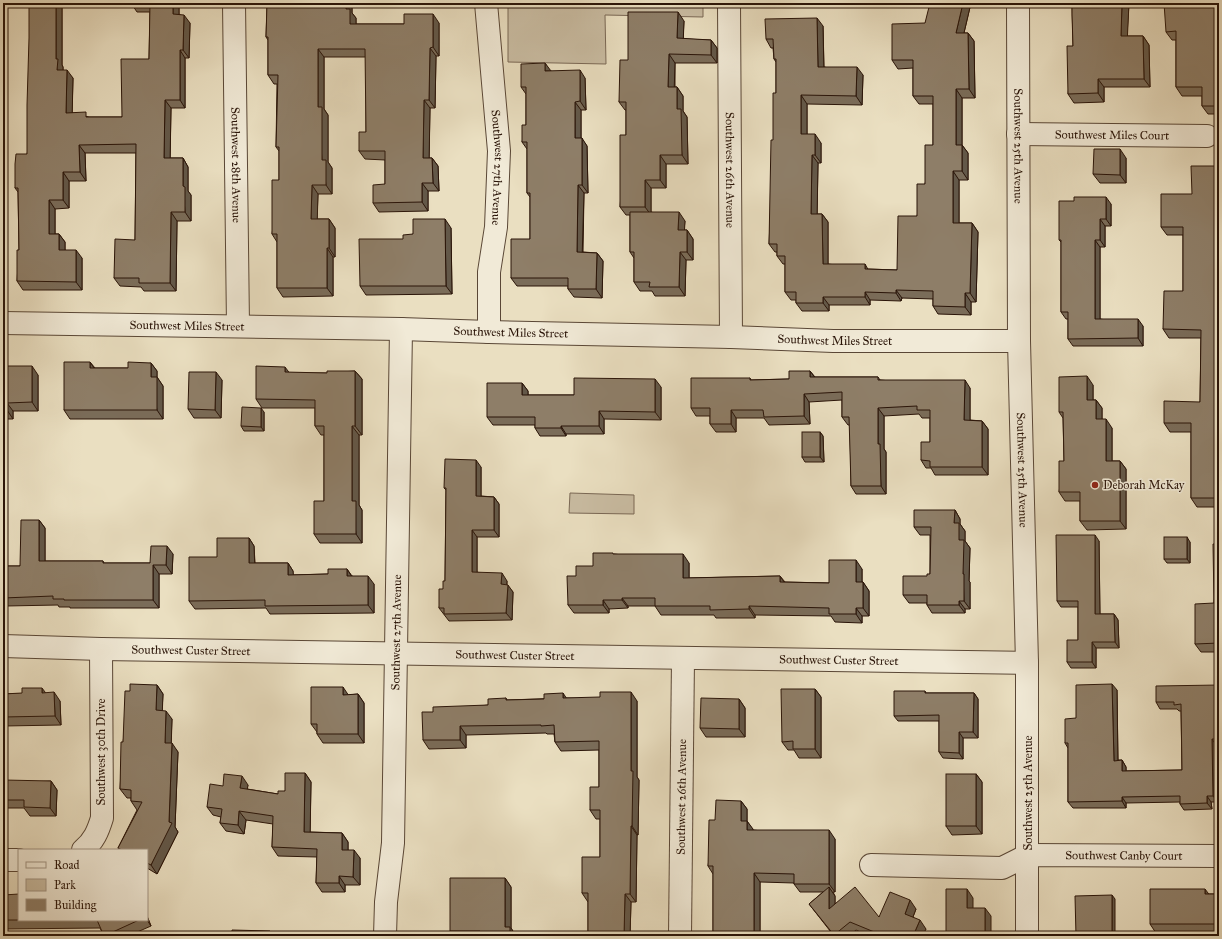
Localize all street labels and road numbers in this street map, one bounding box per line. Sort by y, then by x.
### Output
street label: Southwest 25th Avenue [1011,88,1026,204]
street label: Southwest 28th Avenue [228,107,244,223]
street label: Southwest 27th Avenue [488,109,506,226]
street label: Southwest 26th Avenue [723,112,737,228]
street label: Southwest Miles Court [1055,127,1170,143]
street label: Southwest Miles Street [129,318,245,334]
street label: Southwest Miles Street [453,324,569,341]
street label: Southwest Miles Street [777,332,893,348]
street label: Southwest 25th Avenue [1014,412,1031,528]
street label: Southwest 27th Avenue [388,574,404,690]
street label: Southwest Custer Street [131,642,252,658]
street label: Southwest Custer Street [455,647,575,663]
street label: Southwest Custer Street [779,652,899,668]
street label: Southwest 30th Drive [94,698,108,806]
street label: Southwest 25th Avenue [1021,735,1035,851]
street label: Southwest 26th Avenue [674,739,689,855]
street label: Southwest Canby Court [1065,848,1183,863]

